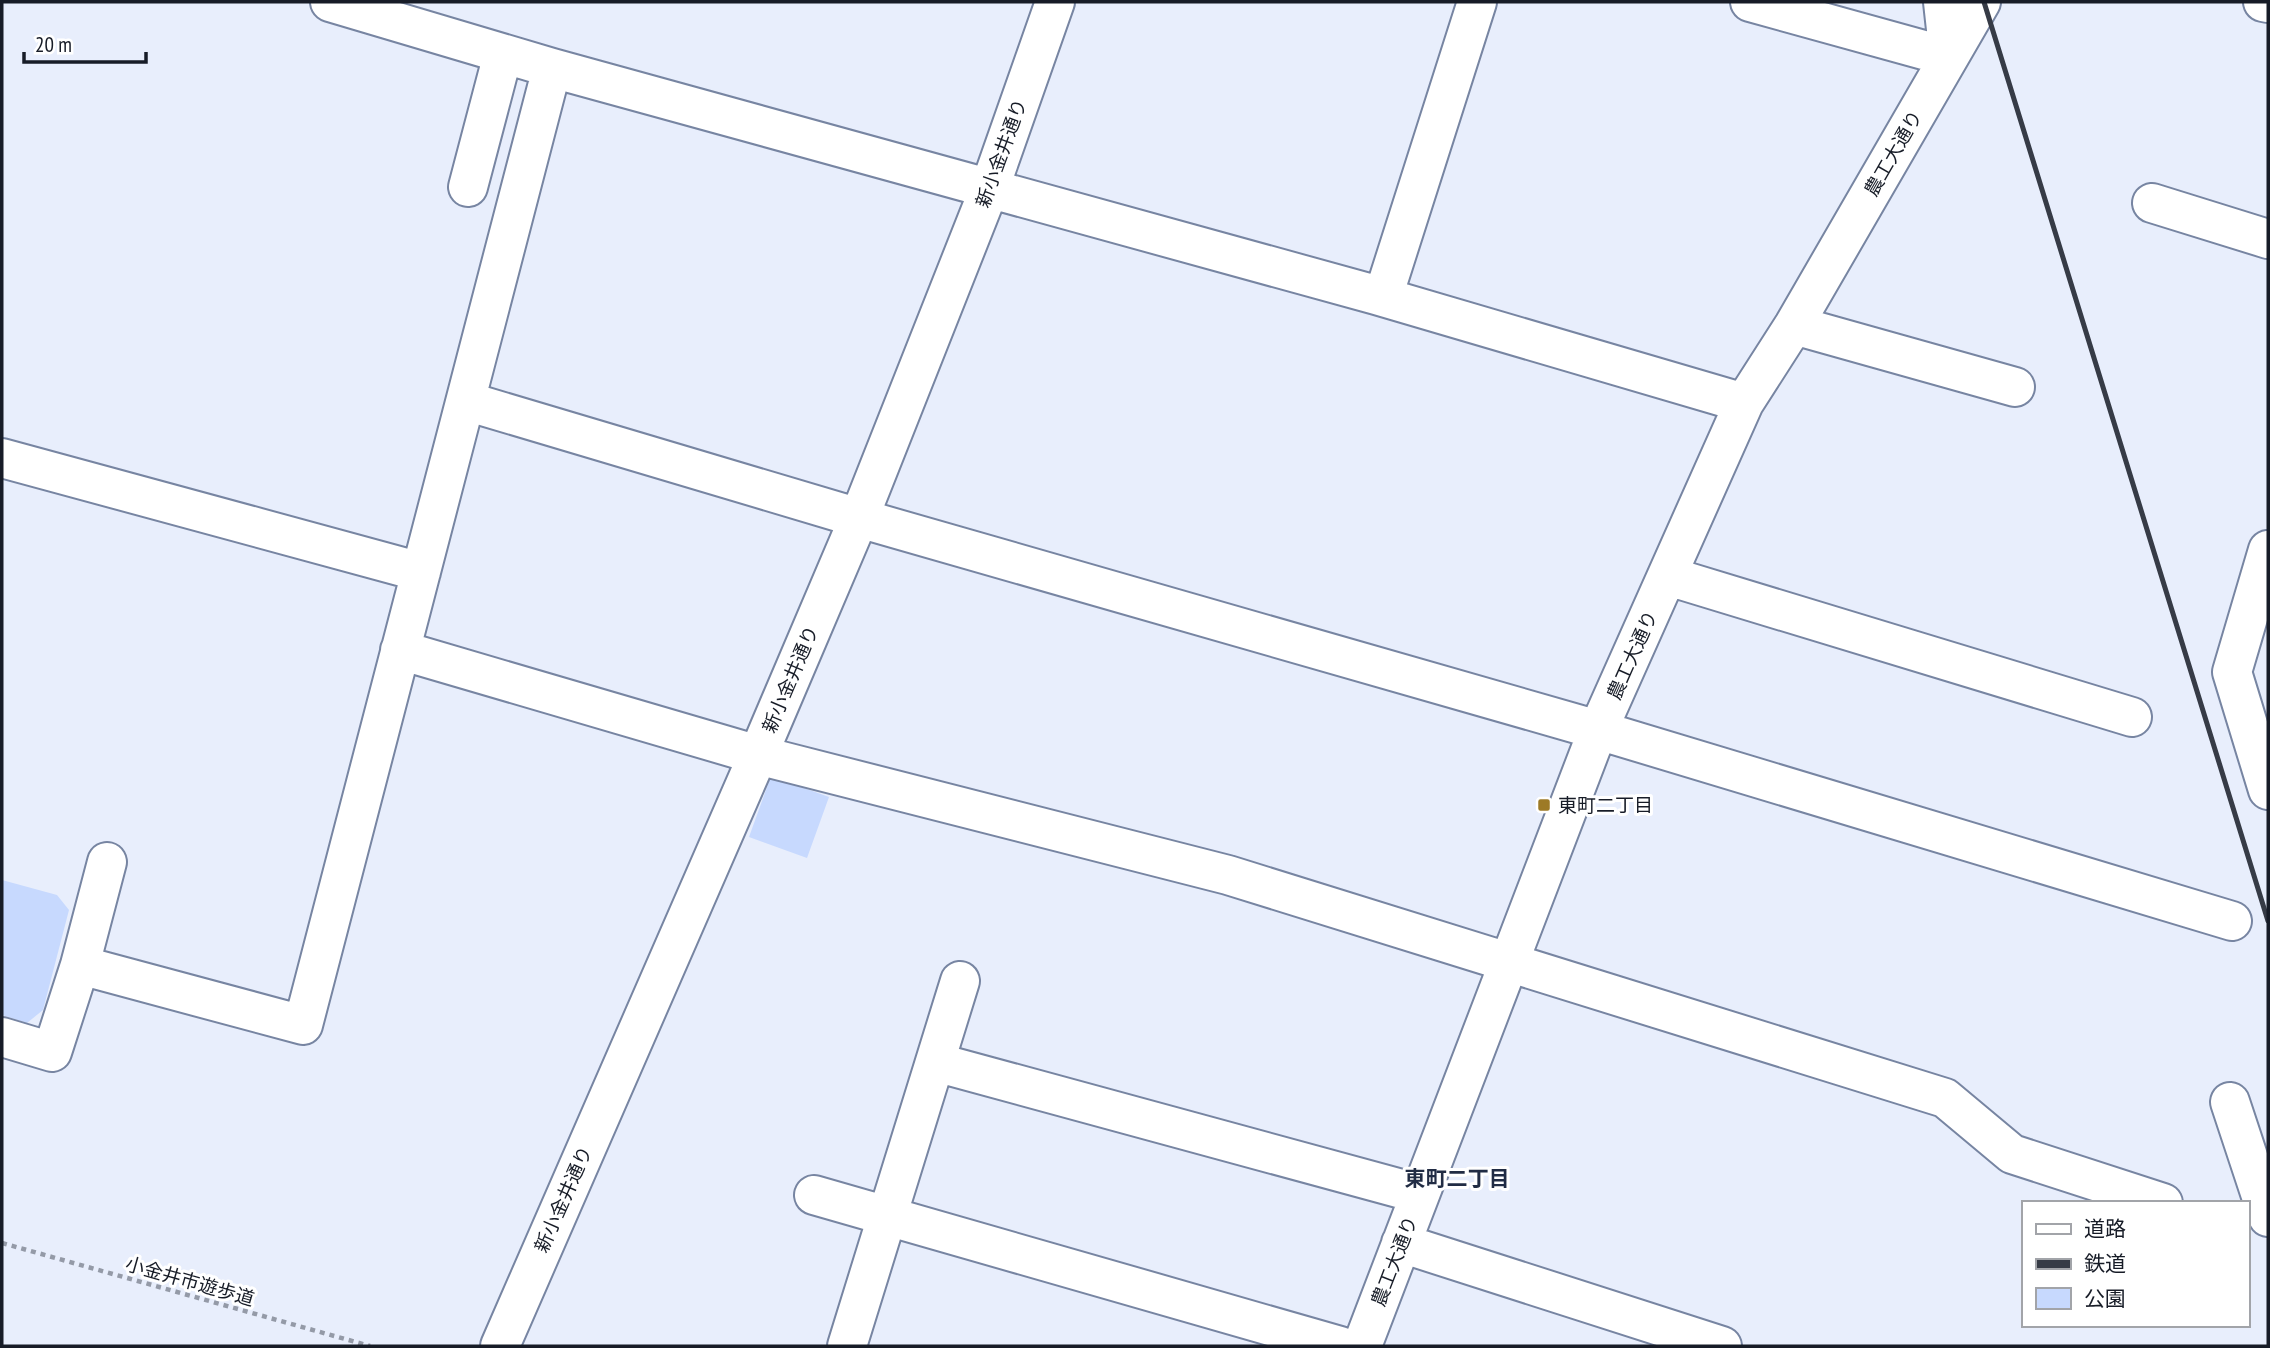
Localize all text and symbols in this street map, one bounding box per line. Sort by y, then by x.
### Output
scale bar [24,21,147,65]
text: 20 m [35,31,72,58]
street label: 新小金井通り [970,95,1032,211]
street label: 農工大通り [1859,106,1927,200]
street label: 農工大通り [1602,607,1662,703]
street label: 新小金井通り [757,622,823,736]
place label: 東町二丁目 [1558,793,1653,817]
marker: 東町二丁目 [1536,797,1552,813]
street label: 新小金井通り [529,1142,597,1256]
district label: 東町二丁目 [1405,1165,1510,1192]
legend [2022,1201,2249,1327]
street label: 農工大通り [1366,1212,1422,1310]
text: 道路 [2084,1215,2126,1242]
text: 鉄道 [2084,1250,2126,1277]
street label: 小金井市遊歩道 [123,1251,257,1311]
text: 公園 [2084,1285,2126,1312]

